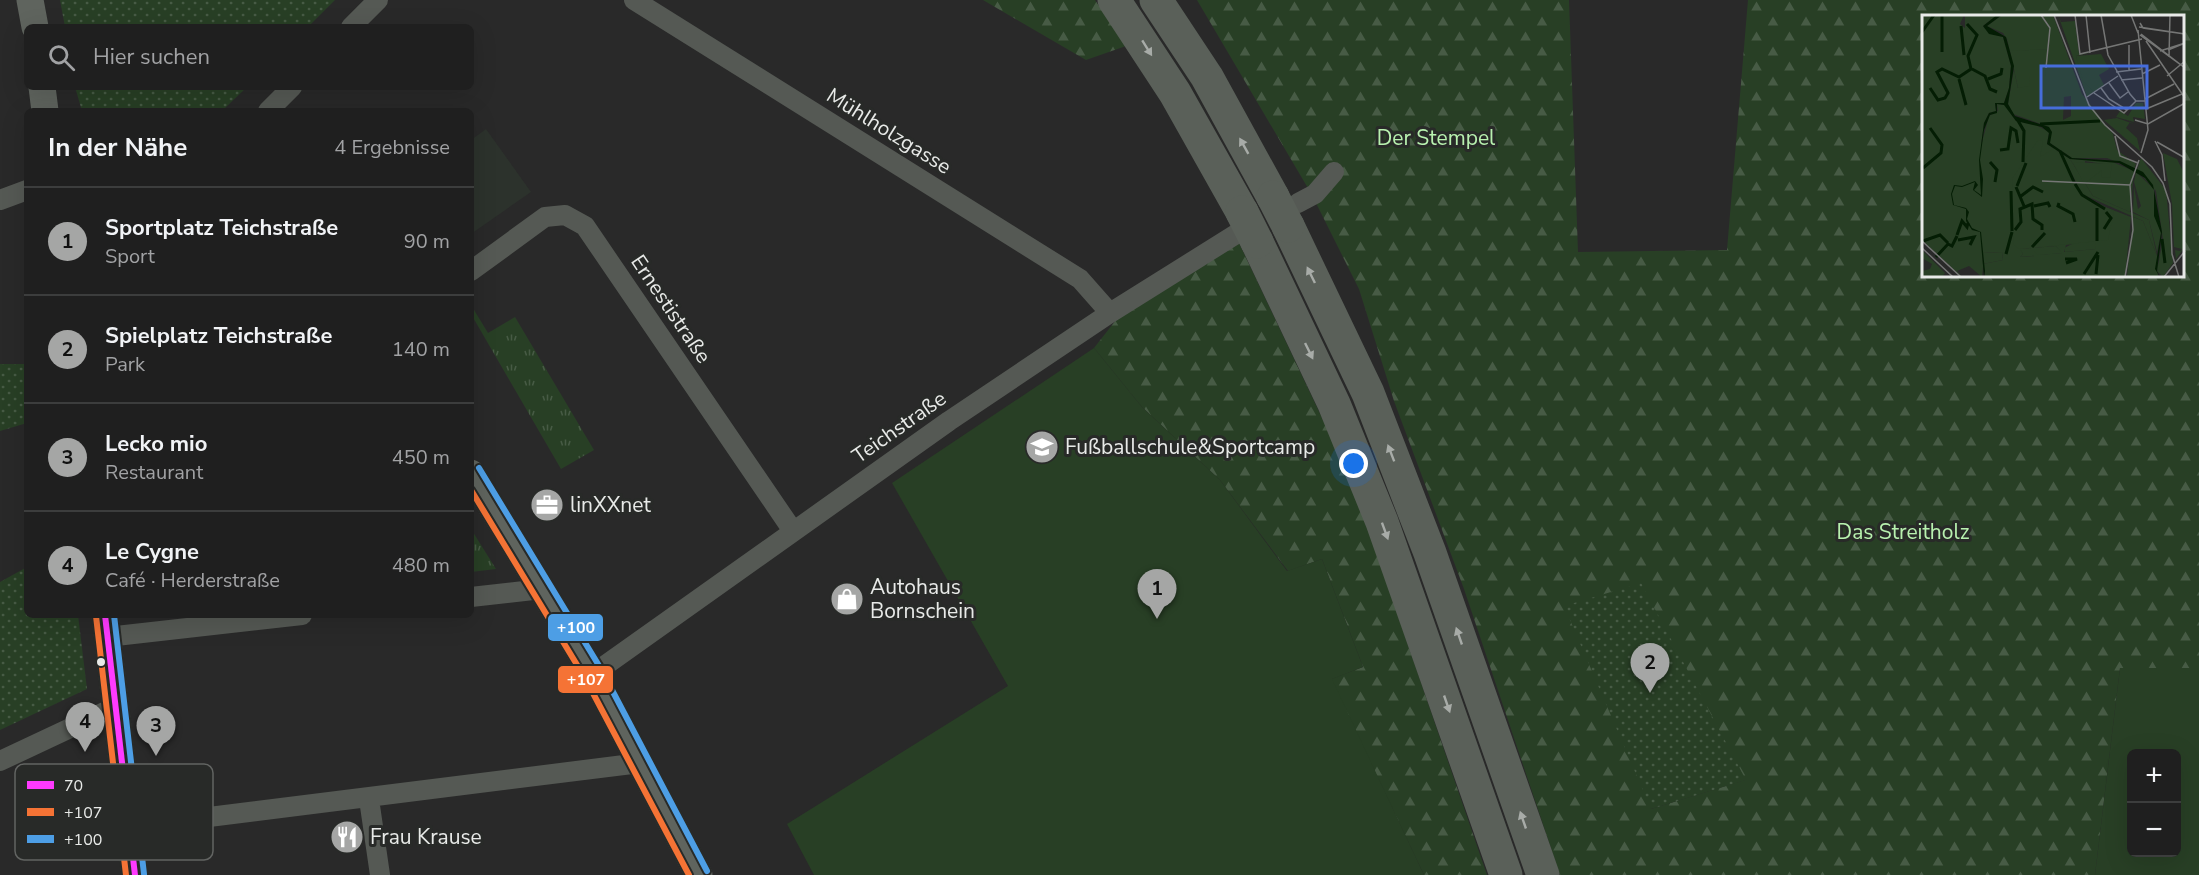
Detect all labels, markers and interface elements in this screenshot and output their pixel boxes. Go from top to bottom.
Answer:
inset map [1922,15,2184,278]
search box [24,24,474,90]
one-way arrow [1141,40,1152,56]
icon: search [45,41,78,74]
text: Hier suchen [93,42,210,72]
street label: Mühlholzgasse [821,81,957,181]
park label: Der Stempel [1377,124,1496,152]
text: In der Nähe [48,130,187,165]
text: 4 Ergebnisse [334,134,450,161]
one-way arrow [1239,138,1250,154]
text: Sportplatz Teichstraße [105,213,338,243]
text: 1 [62,228,74,255]
text: 90 m [404,228,450,255]
text: Sport [105,243,155,270]
street label: Ernestistraße [624,249,718,369]
one-way arrow [1307,267,1316,284]
text: Spielplatz Teichstraße [105,321,332,351]
text: 2 [62,336,74,363]
text: 140 m [392,336,450,363]
one-way arrow [1305,343,1314,360]
text: Park [105,351,145,378]
street label: Teichstraße [846,384,952,470]
text: Lecko mio [105,429,207,459]
school or university icon: Fußballschule&Sportcamp [1024,429,1060,465]
place label: Fußballschule&Sportcamp [1065,433,1315,461]
text: 3 [62,444,74,471]
text: 450 m [392,444,450,471]
one-way arrow [1386,444,1395,462]
your location [1339,449,1368,478]
text: Restaurant [105,459,203,486]
office icon: linXXnet [529,487,565,523]
place label: linXXnet [570,491,651,519]
park label: Das Streitholz [1837,518,1970,546]
one-way arrow [1381,522,1390,540]
text: Le Cygne [105,537,199,567]
text: 4 [62,552,74,579]
text: 480 m [392,552,450,579]
text: Café · Herderstraße [105,567,280,594]
pin: 1 [1138,570,1176,619]
place label: Autohaus Bornschein [870,573,975,625]
shop icon: Autohaus Bornschein [829,581,865,617]
line badge: +100 [547,613,604,642]
text: +100 [557,617,595,639]
one-way arrow [1454,627,1464,645]
pin: 2 [1630,644,1670,693]
unlabelled marker [95,656,107,668]
line badge: +107 [557,665,614,694]
text: +107 [567,669,605,691]
one-way arrow [1442,695,1452,713]
pin: 4 [66,702,104,752]
pin: 3 [136,706,176,756]
map controls [2127,749,2181,857]
button: + [2127,749,2181,803]
legend [15,764,213,860]
text: 70 [64,775,83,797]
text: +107 [64,802,102,824]
button: − [2127,803,2181,857]
one-way arrow [1518,811,1528,829]
restaurant icon: Frau Krause [329,819,365,855]
place label: Frau Krause [370,823,482,851]
text: +100 [64,829,102,851]

